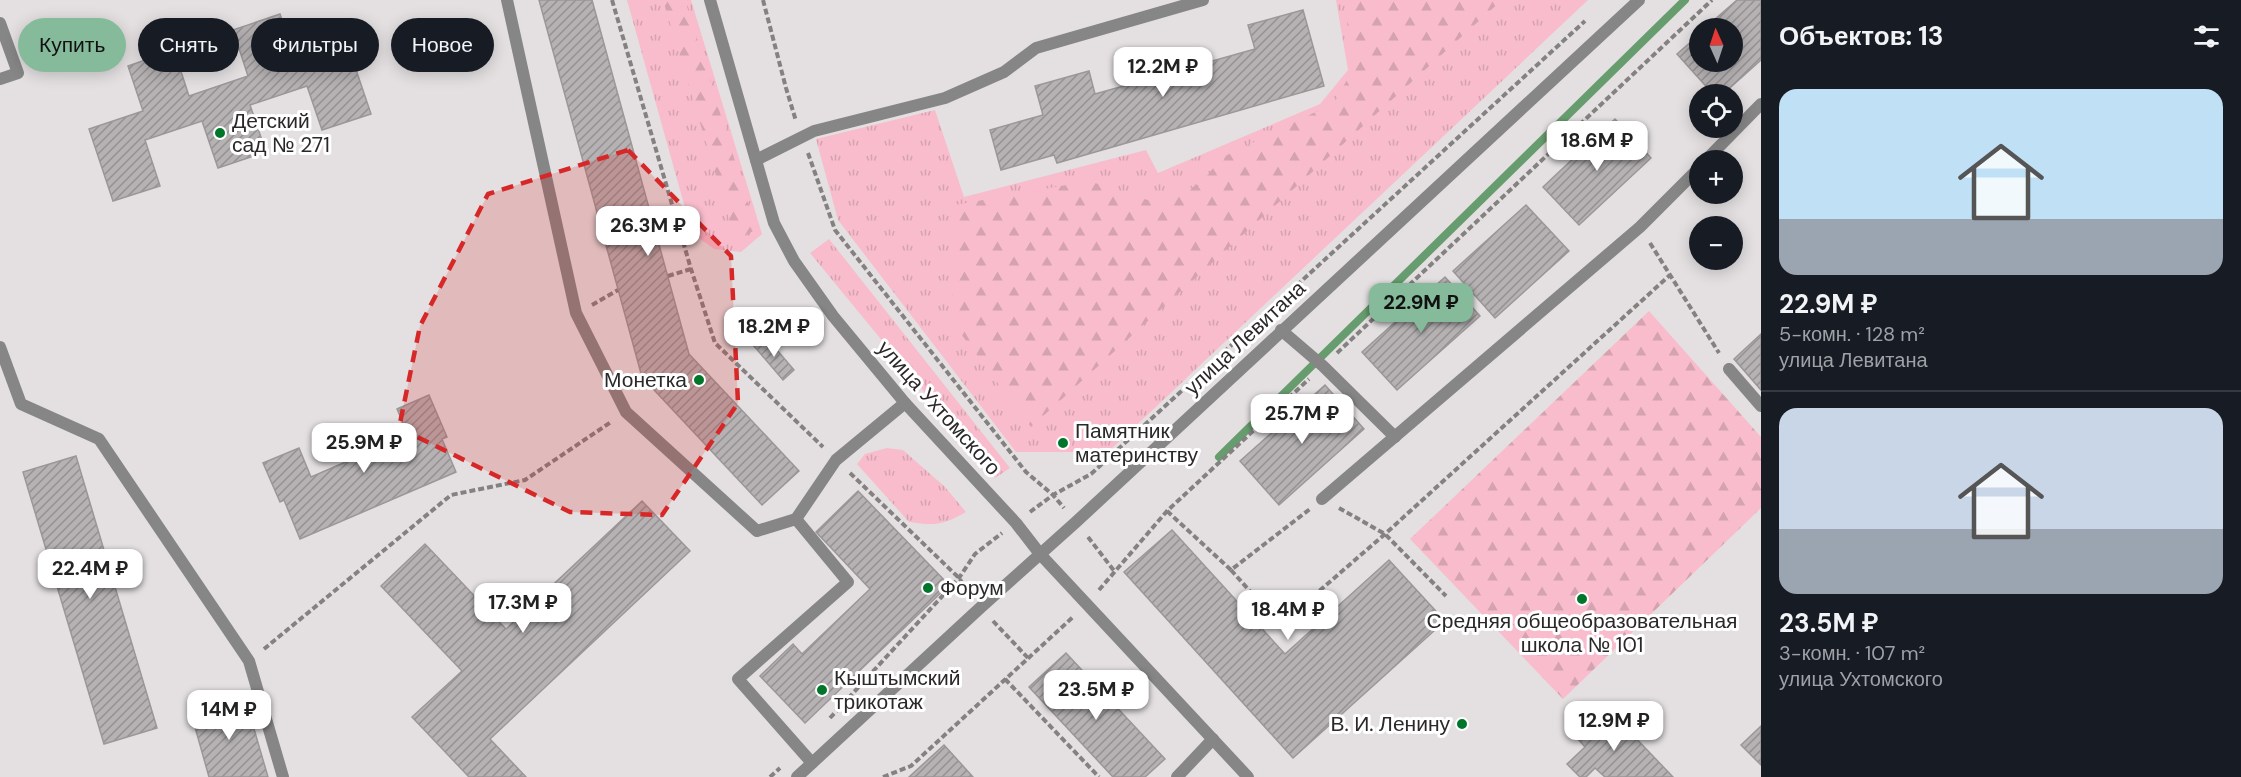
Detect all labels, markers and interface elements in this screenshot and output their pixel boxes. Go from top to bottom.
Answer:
chip: Купить [18,18,126,72]
chip: Снять [138,18,239,72]
chip: Фильтры [251,18,379,72]
chip: Новое [391,18,494,72]
north arrow [1689,18,1743,72]
map controls [1689,18,1743,270]
text: Объектов: 13 [1779,19,1943,53]
icon: filters [2190,20,2223,53]
pin: 12.2M ₽ [1108,47,1218,98]
text: 12.2M ₽ [1128,53,1198,79]
button: locate [1689,84,1743,138]
place label: Детский сад № 271 [232,107,330,159]
pin: 18.6M ₽ [1542,121,1652,172]
marker: Детский сад № 271 [213,126,227,140]
text: 18.6M ₽ [1561,127,1633,153]
icon: home [1947,128,2055,236]
button: + [1689,150,1743,204]
pin: 26.3M ₽ [593,206,703,257]
text: 26.3M ₽ [610,212,686,238]
button: − [1689,216,1743,270]
street label: улица Левитана [1178,274,1312,401]
pin: 22.9M ₽ [1366,283,1476,334]
text: 22.9M ₽ [1779,287,1877,321]
text: 22.9M ₽ [1383,289,1459,315]
pin: 18.2M ₽ [719,307,829,358]
text: 18.2M ₽ [738,313,810,339]
text: 5-комн. · 128 m² [1779,321,1925,347]
street label: улица Ухтомского [871,335,1007,481]
text: улица Левитана [1779,347,1928,373]
place label: Монетка [604,366,687,394]
marker: Монетка [692,373,706,387]
pin: 25.7M ₽ [1247,394,1357,445]
text: 25.7M ₽ [1265,400,1339,426]
place label: Памятник материнству [1075,417,1199,469]
pin: 25.9M ₽ [309,423,419,474]
text: 25.9M ₽ [326,429,402,455]
marker: Памятник материнству [1056,436,1070,450]
icon: home [1947,447,2055,555]
pin: 22.4M ₽ [35,549,145,600]
text: 22.4M ₽ [52,555,128,581]
place label: Форум [940,574,1004,602]
marker: Форум [921,581,935,595]
pin: 17.3M ₽ [468,583,578,634]
text: 17.3M ₽ [488,589,558,615]
pin: 18.4M ₽ [1233,590,1343,641]
marker: Средняя общеобразовательная школа № 101 [1575,592,1589,606]
text: 18.4M ₽ [1251,596,1325,622]
text: 23.5M ₽ [1779,606,1879,640]
place label: Средняя общеобразовательная школа № 101 [1427,607,1737,659]
text: 3-комн. · 107 m² [1779,640,1925,666]
place label: Кыштымский трикотаж [834,664,960,716]
text: улица Ухтомского [1779,666,1943,692]
pin: 23.5M ₽ [1041,670,1151,721]
text: 23.5M ₽ [1058,676,1134,702]
marker: Кыштымский трикотаж [815,683,829,697]
pin: 14M ₽ [187,690,271,741]
text: 14M ₽ [201,696,257,722]
pin: 12.9M ₽ [1559,701,1669,752]
text: 12.9M ₽ [1578,707,1650,733]
place label: В. И. Ленину [1331,710,1450,738]
marker: В. И. Ленину [1455,717,1469,731]

